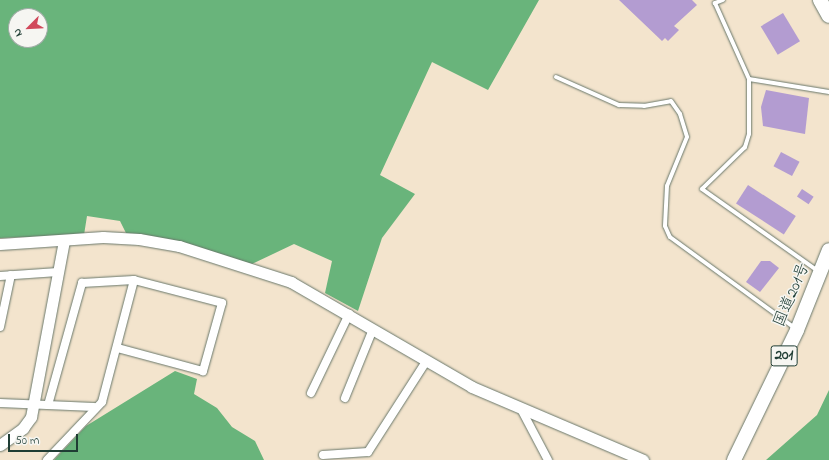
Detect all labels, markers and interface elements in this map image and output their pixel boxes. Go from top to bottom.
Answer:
north arrow [8,8,48,48]
text: N [9,26,27,39]
street label: 国道201号 [770,260,814,330]
road number: 201 [770,343,798,369]
scale bar [10,426,80,452]
text: 50 m [15,432,39,450]

